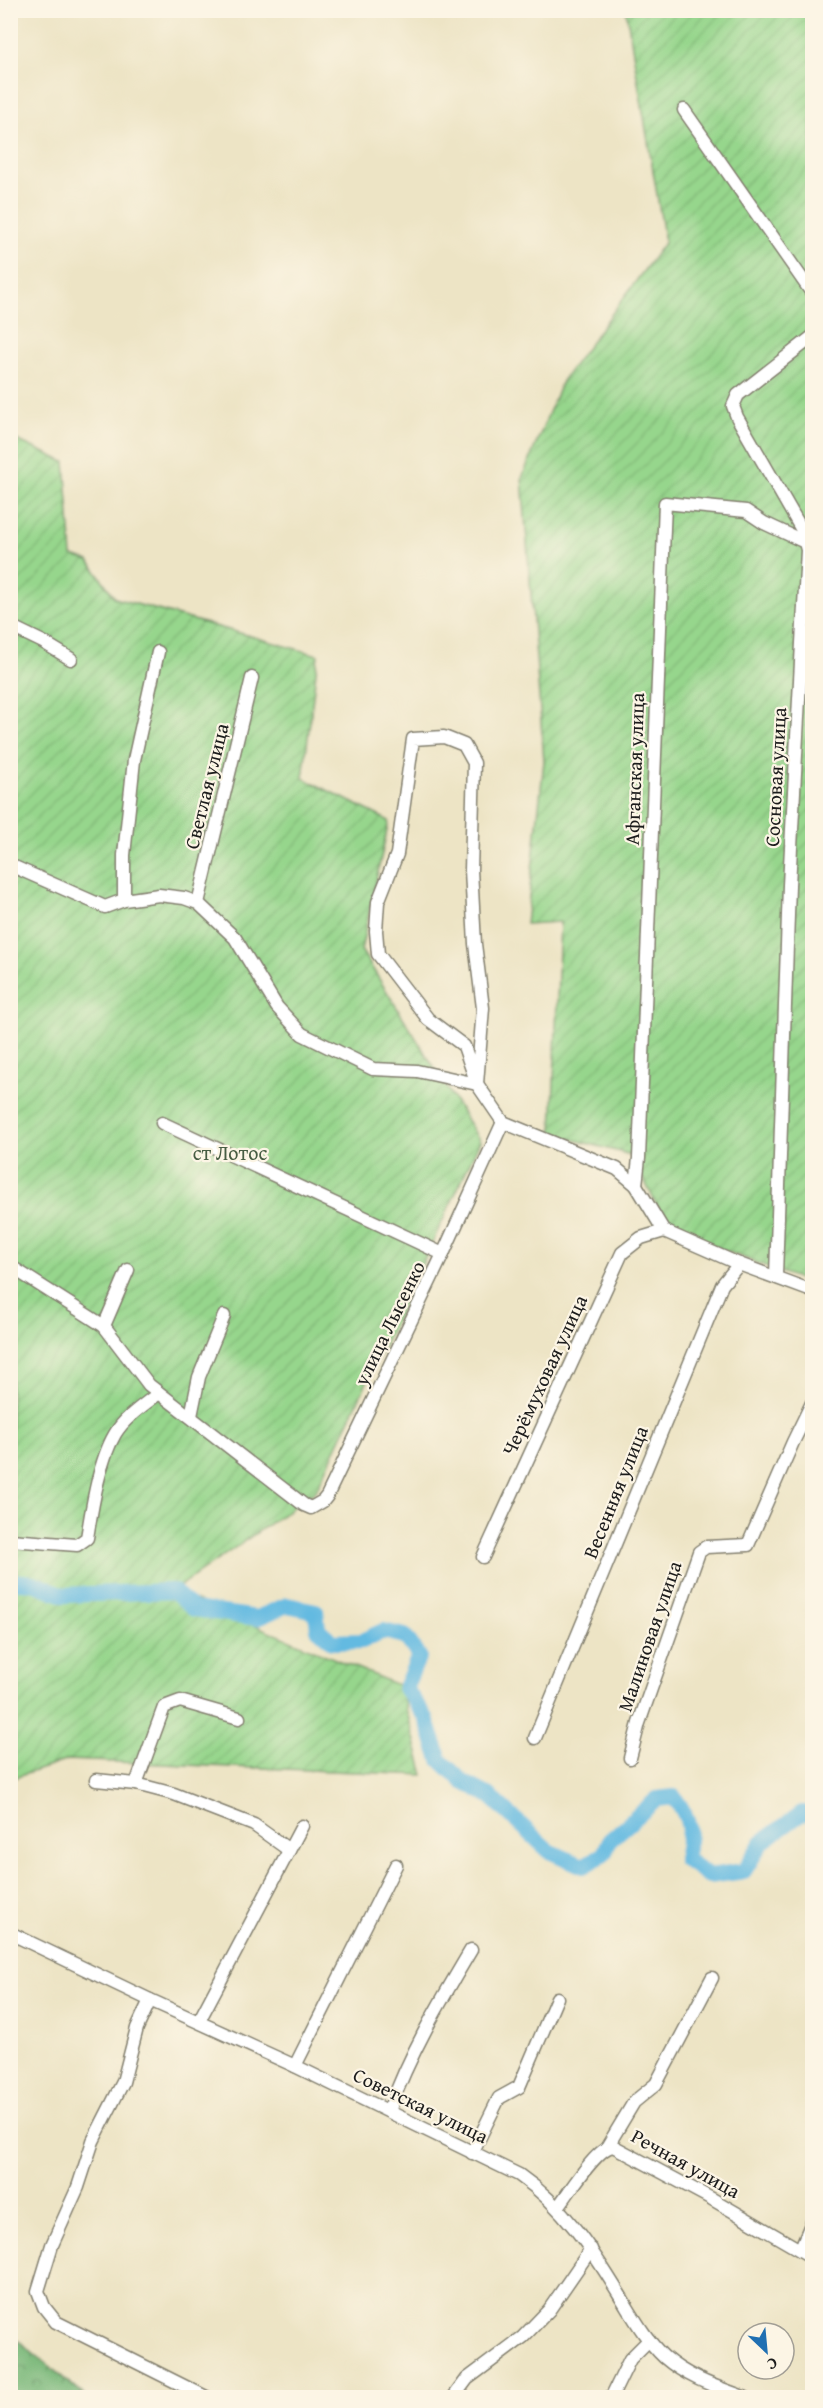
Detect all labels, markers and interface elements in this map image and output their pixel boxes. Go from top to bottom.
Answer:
street label: Афганская улица [617,692,651,846]
street label: Сосновая улица [757,706,793,847]
street label: Светлая улица [176,720,236,852]
park label: ст Лотос [193,1138,267,1167]
street label: улица Лысенко [346,1256,432,1391]
street label: Черёмуховая улица [494,1289,594,1460]
street label: Весенняя улица [575,1421,655,1563]
street label: Малиновая улица [610,1556,689,1715]
street label: Советская улица [348,2060,494,2151]
street label: Речная улица [626,2121,746,2205]
north arrow [736,2321,796,2381]
text: С [763,2352,782,2377]

